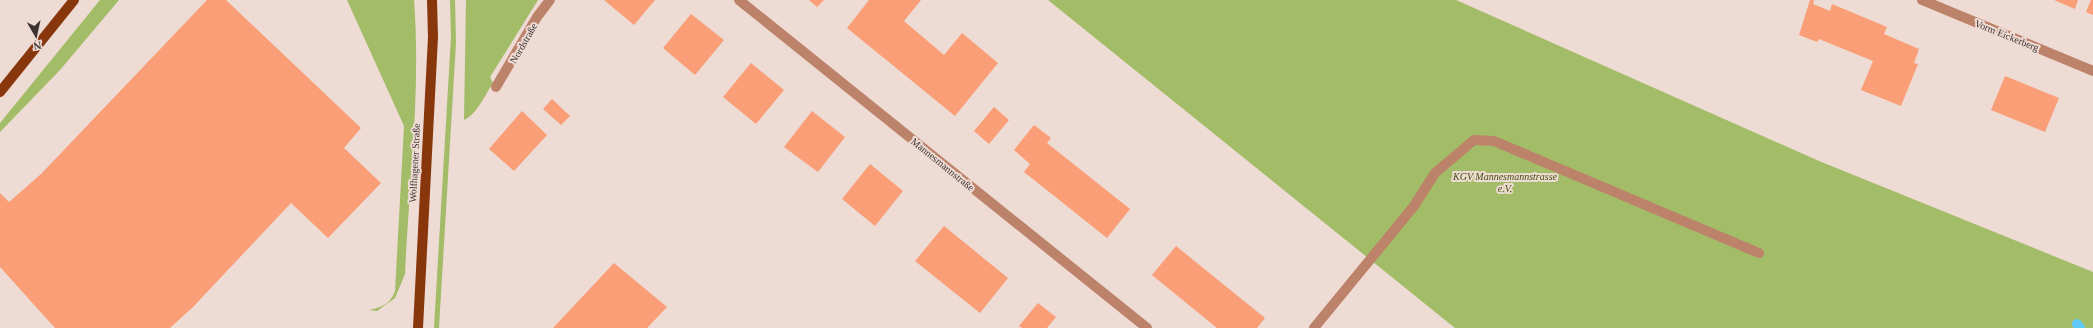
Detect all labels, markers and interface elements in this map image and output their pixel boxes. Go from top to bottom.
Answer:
north arrow [16,16,56,56]
street label: Vorm Eickerberg [1973,18,2041,53]
street label: Nordstraße [508,21,540,65]
text: N [33,39,42,52]
street label: Wolfhagener Straße [407,123,422,203]
street label: Mannesmannstraße [909,136,977,193]
park label: KGV Mannesmannstrasse e.V. [1452,171,1558,194]

